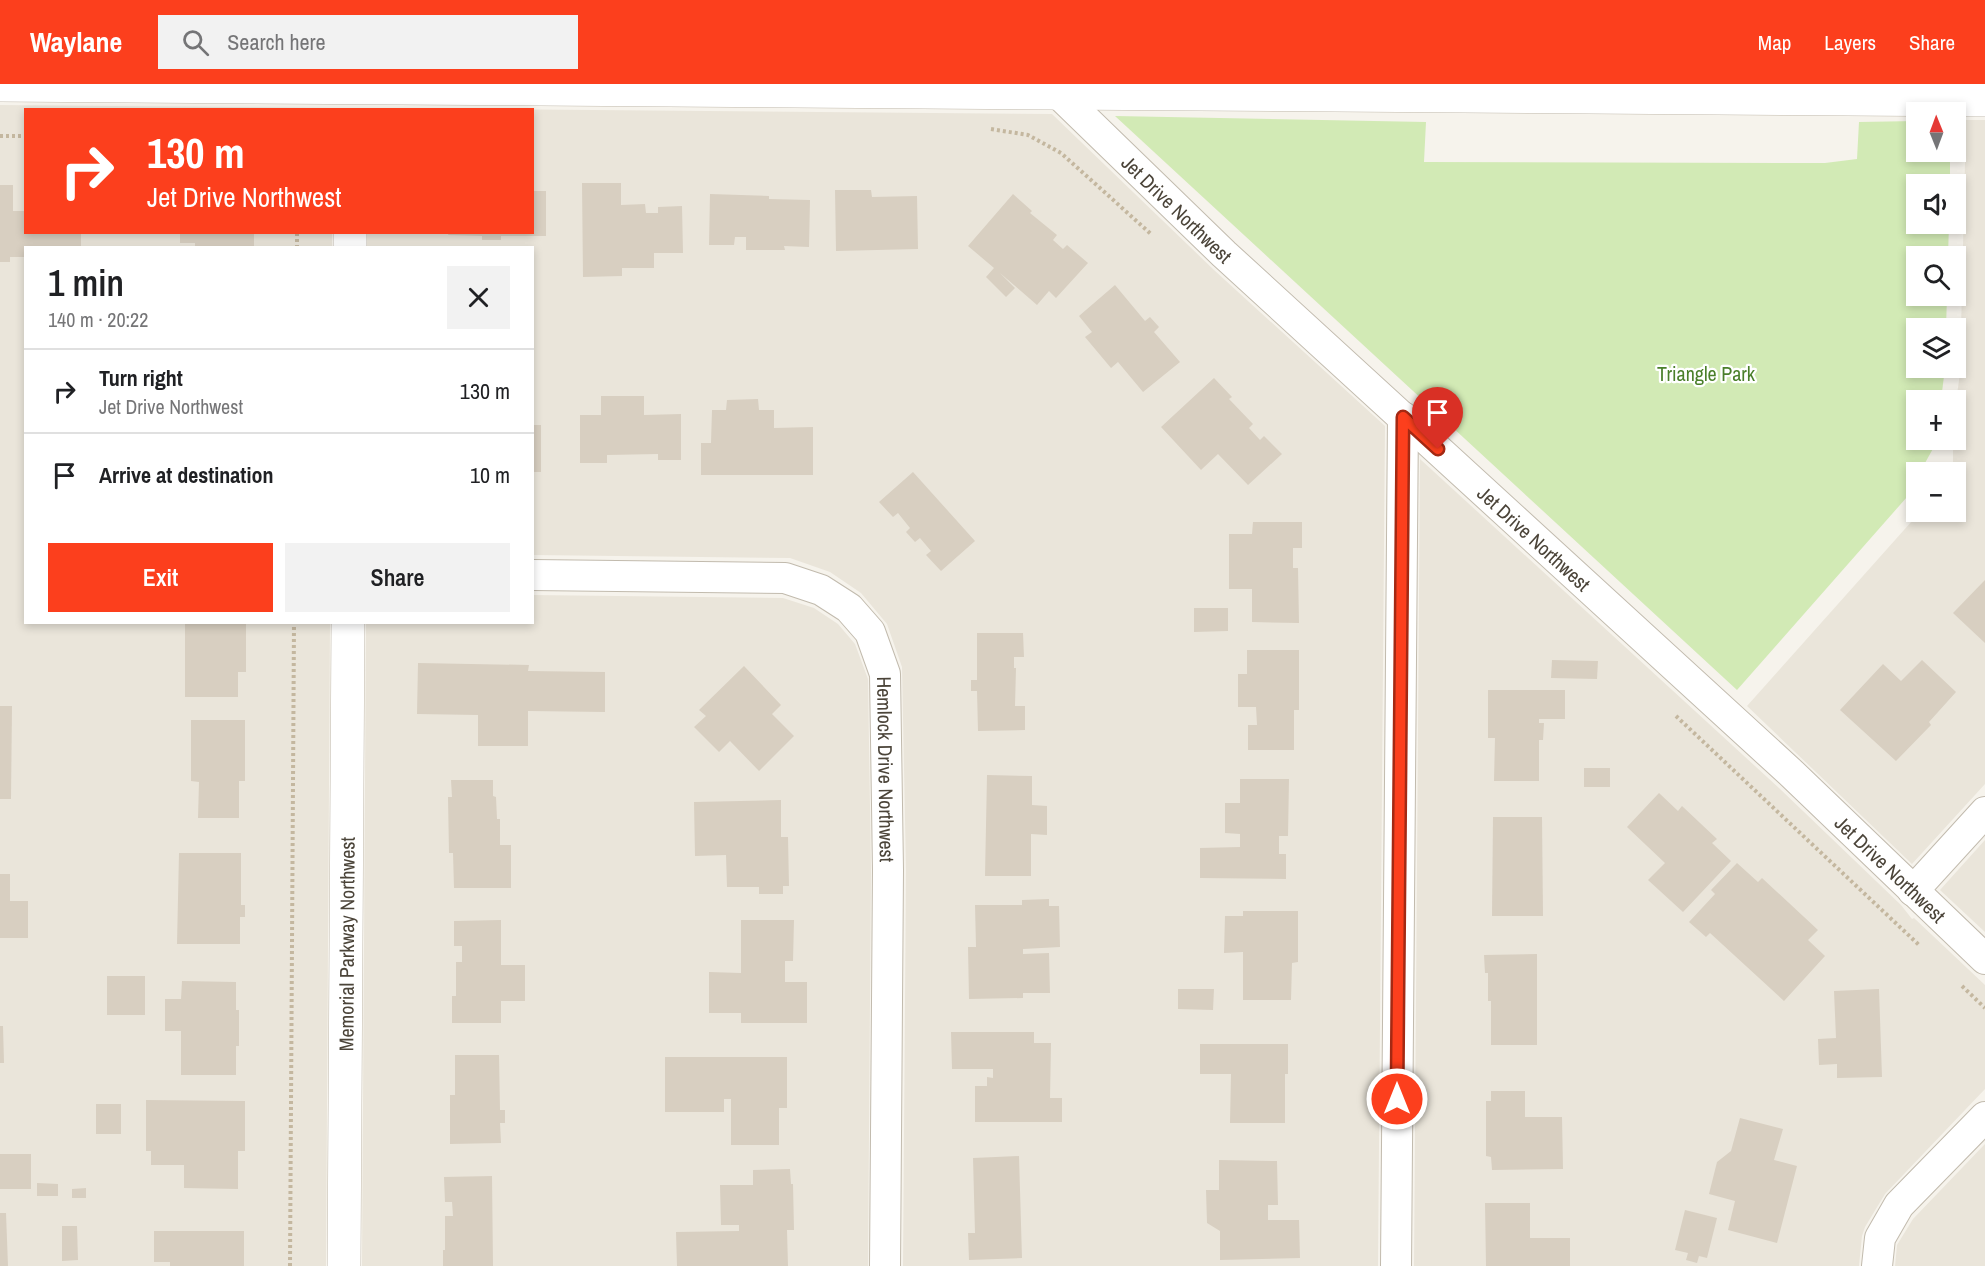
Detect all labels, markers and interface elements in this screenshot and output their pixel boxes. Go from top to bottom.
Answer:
search box [158,15,578,69]
text: Waylane [30,23,122,61]
icon: search [179,26,212,59]
text: Search here [227,27,326,57]
text: Map [1758,28,1791,57]
text: Layers [1824,28,1876,57]
text: Share [1909,28,1955,57]
north arrow [1906,102,1966,162]
map controls [1906,102,1966,522]
text: 130 m [147,125,245,181]
icon: right [48,132,126,210]
street label: Jet Drive Northwest [1116,149,1238,269]
button: sound [1906,174,1966,234]
text: Jet Drive Northwest [147,179,341,215]
button: search [1906,246,1966,306]
text: 1 min [48,259,124,307]
button: close [447,266,510,329]
text: 140 m · 20:22 [48,306,148,333]
button: layers [1906,318,1966,378]
park label: Triangle Park [1657,360,1756,387]
text: Turn right [99,363,183,393]
icon: right [48,375,81,408]
text: 130 m [460,376,510,406]
pin [1412,387,1463,449]
button: + [1906,390,1966,450]
text: Jet Drive Northwest [99,393,243,420]
icon: arrive [1421,396,1454,429]
icon: arrive [48,459,81,492]
text: Arrive at destination [99,460,273,490]
text: 10 m [470,460,510,490]
button: − [1906,462,1966,522]
street label: Jet Drive Northwest [1472,479,1597,597]
button: Exit [48,543,273,612]
button: Share [285,543,510,612]
street label: Hemlock Drive Northwest [872,676,901,863]
street label: Jet Drive Northwest [1829,809,1952,928]
street label: Memorial Parkway Northwest [332,836,360,1051]
position arrow [1365,1067,1429,1131]

